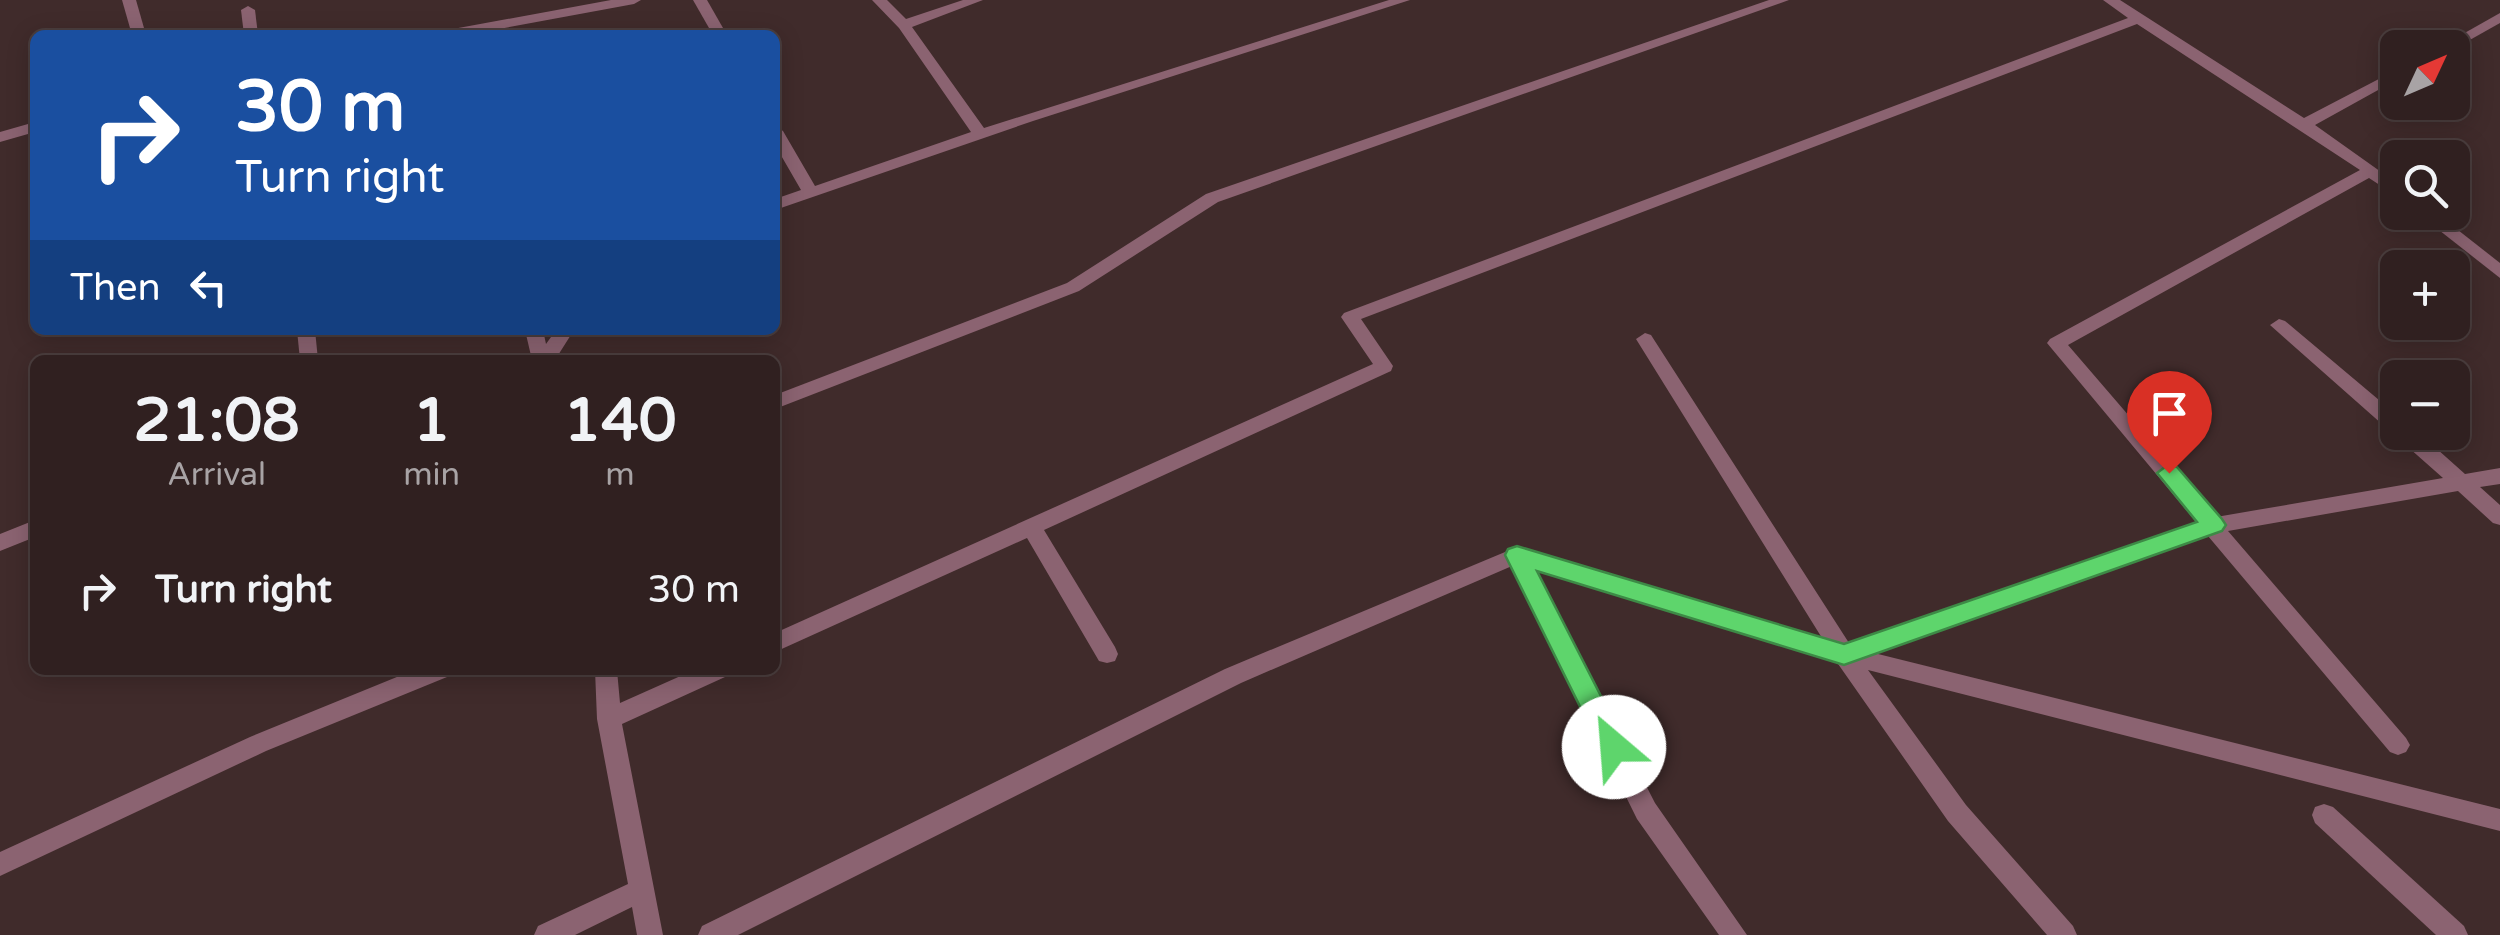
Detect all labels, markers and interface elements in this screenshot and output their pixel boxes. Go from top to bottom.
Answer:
north arrow [2380,30,2470,120]
map controls [2380,30,2470,450]
text: 30 m [235,66,405,150]
icon: right [70,70,200,200]
button: search [2380,140,2470,230]
text: Turn right [235,151,444,205]
button: + [2380,250,2470,340]
icon: left [181,260,236,315]
text: Then [70,265,161,311]
button: − [2380,360,2470,450]
pin [2127,371,2212,474]
text: 21:08 [133,385,300,457]
text: 1 [413,385,450,457]
text: 140 [563,385,677,457]
icon: arrive [2142,386,2197,441]
text: Arrival [167,456,266,494]
text: min [403,456,460,494]
text: m [605,456,635,494]
icon: right [70,563,125,618]
text: Turn right [155,567,332,613]
text: 30 m [648,567,740,613]
position arrow [1562,695,1666,799]

